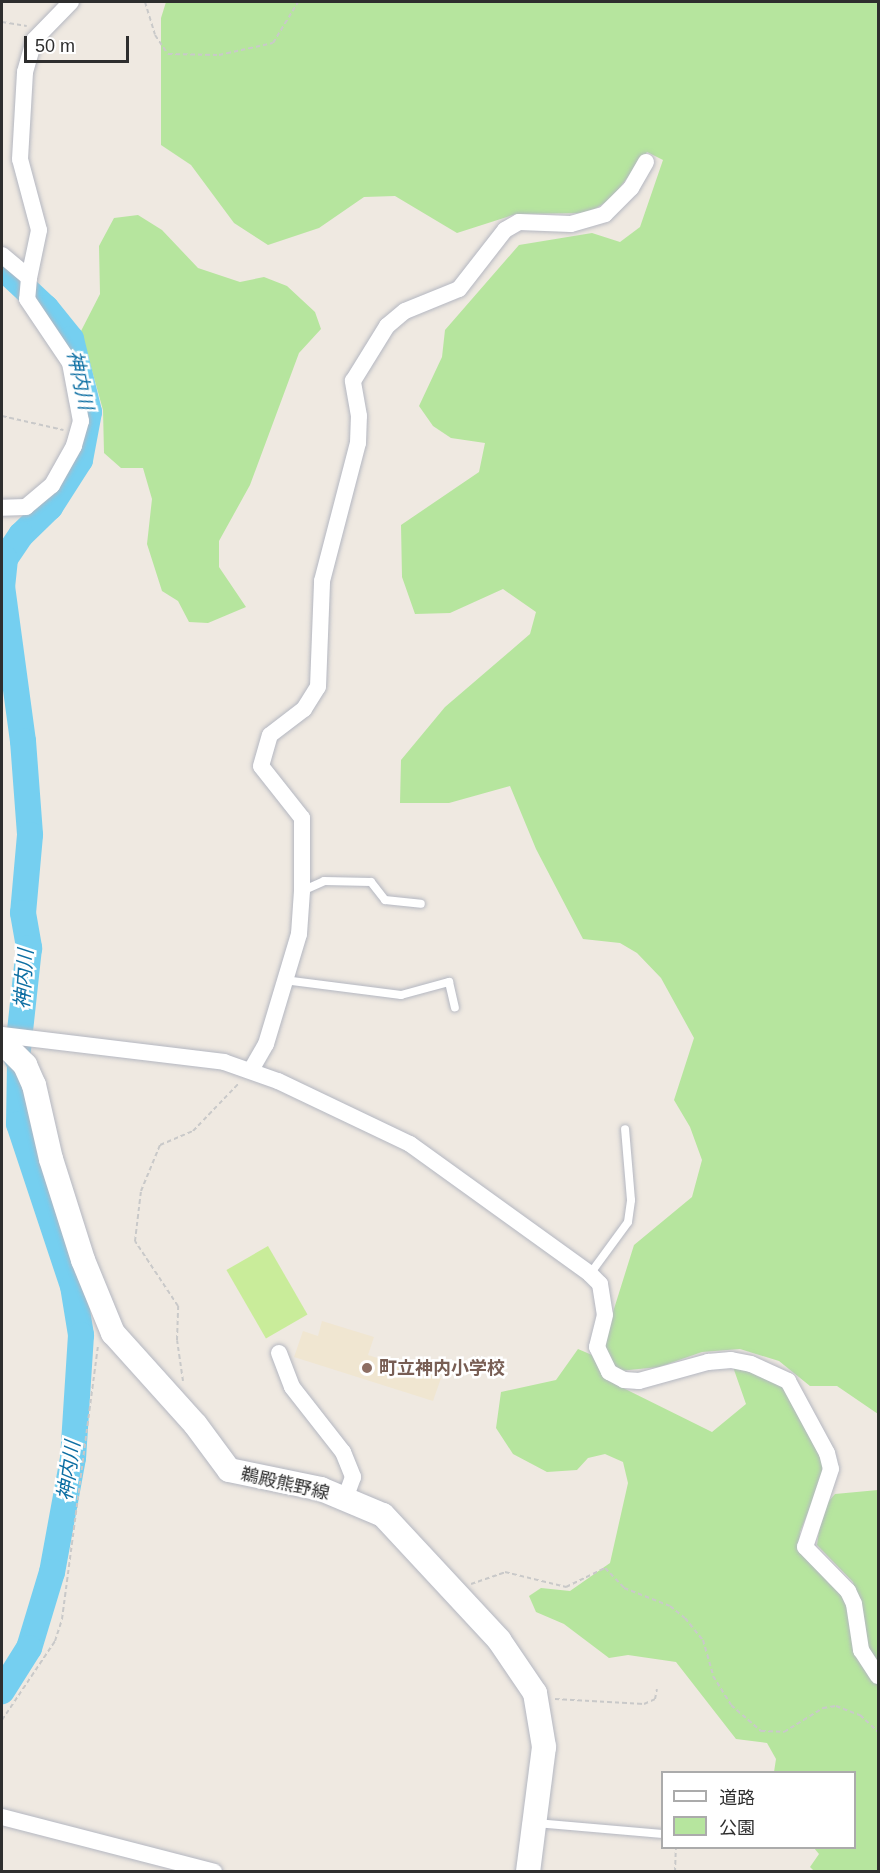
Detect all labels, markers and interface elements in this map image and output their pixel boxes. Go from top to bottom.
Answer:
scale bar [27,24,132,62]
text: 50 m [35,36,75,56]
water label: 神内川 [62,348,98,412]
water label: 神内川 [10,948,38,1010]
place label: 町立神内小学校 [379,1357,505,1379]
marker: 町立神内小学校 [360,1361,374,1375]
water label: 神内川 [53,1440,85,1502]
street label: 鵜殿熊野線 [239,1463,331,1505]
legend [661,1771,856,1849]
text: 道路 [719,1788,755,1808]
text: 公園 [719,1818,755,1838]

